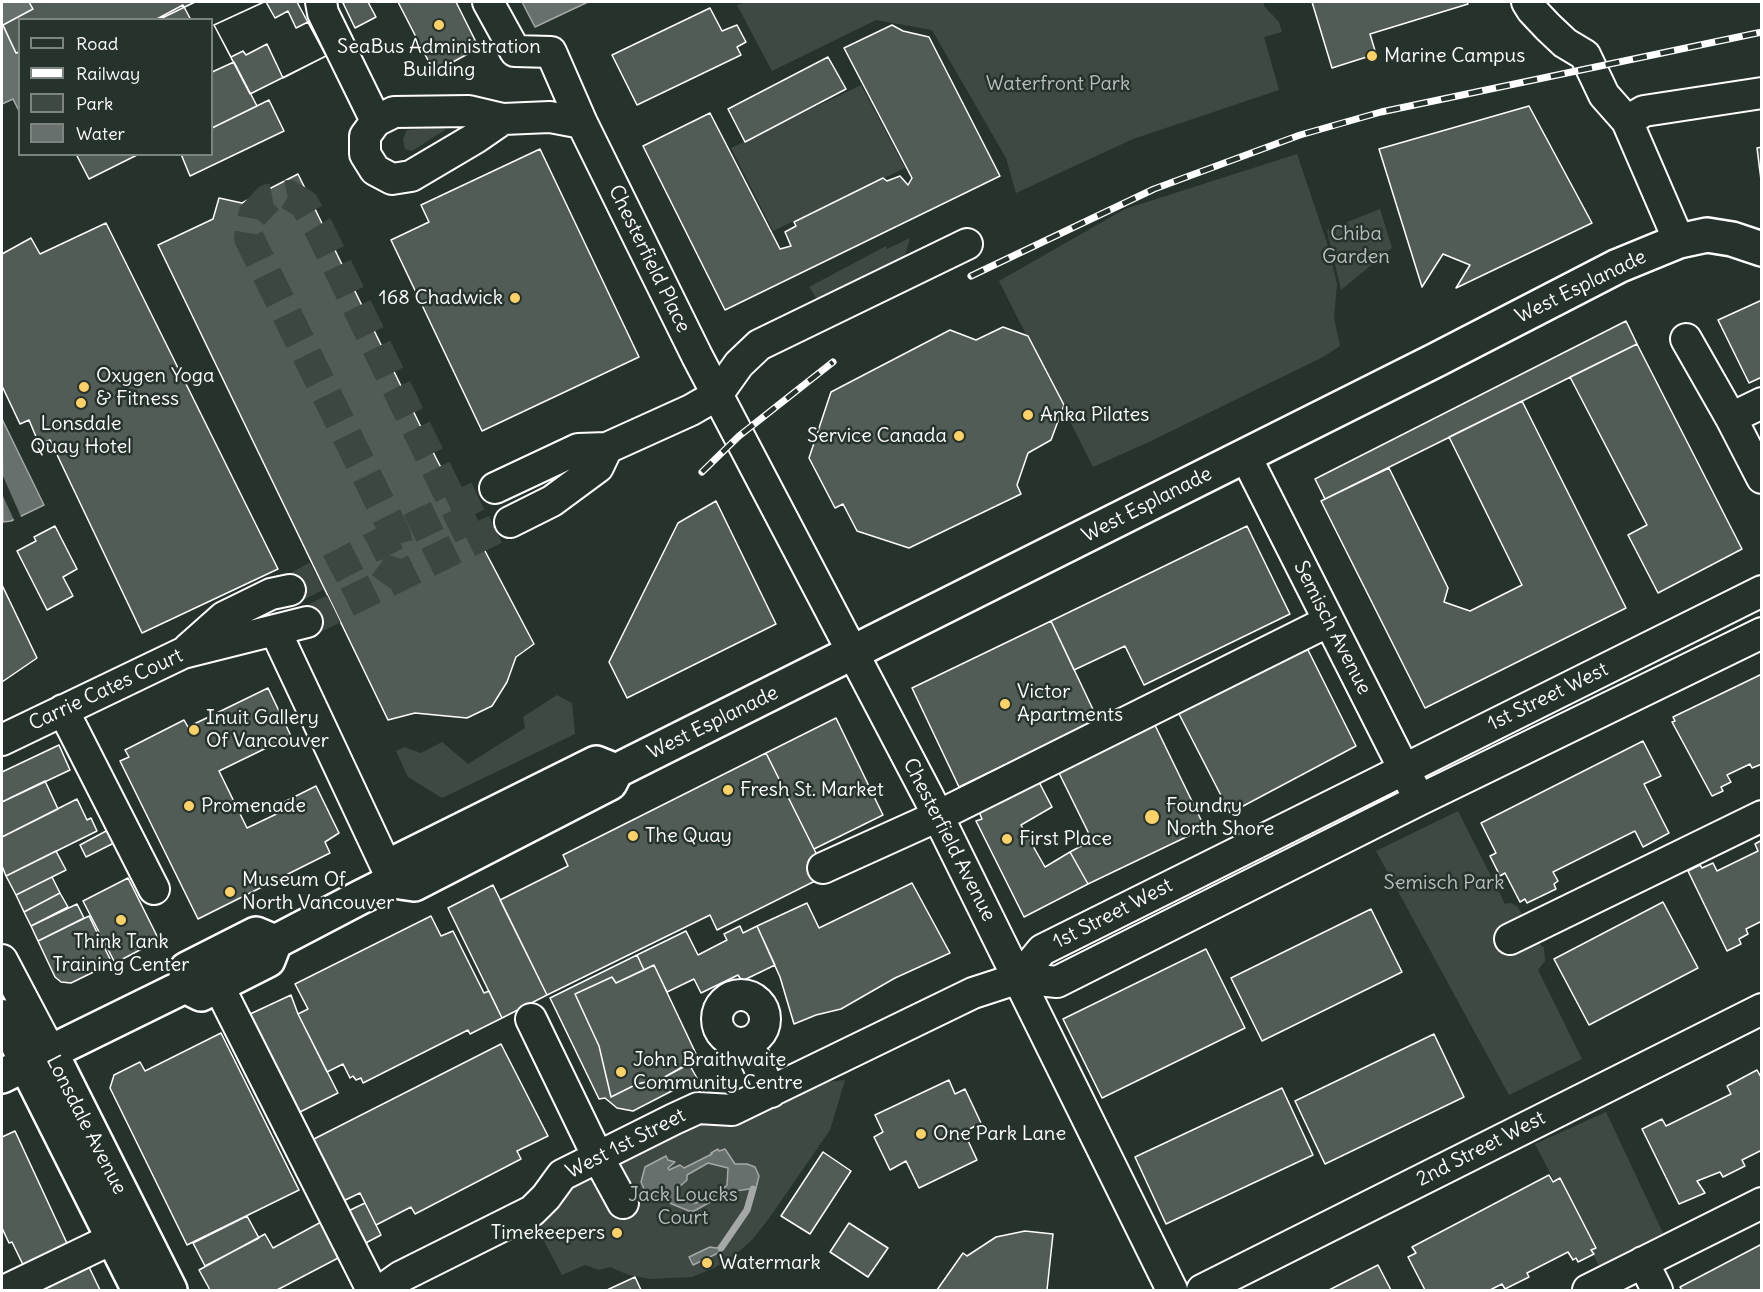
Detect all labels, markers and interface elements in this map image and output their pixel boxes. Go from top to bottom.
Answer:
legend [18,18,213,156]
marker: SeaBus Administration Building [432,18,446,32]
text: Road [76,32,118,55]
place label: SeaBus Administration Building [337,35,541,82]
place label: Marine Campus [1384,44,1525,68]
marker: Marine Campus [1365,49,1379,63]
text: Railway [76,62,140,85]
park label: Waterfront Park [986,72,1130,96]
text: Park [76,92,113,115]
text: Water [76,122,125,145]
street label: Chesterfield Place [603,181,695,337]
park label: Chiba Garden [1322,222,1390,269]
street label: West Esplanade [1512,245,1650,329]
place label: 168 Chadwick [379,286,503,310]
marker: 168 Chadwick [508,291,522,305]
place label: Oxygen Yoga & Fitness [96,364,214,411]
marker: Oxygen Yoga & Fitness [77,380,91,394]
marker: Lonsdale Quay Hotel [74,396,88,410]
place label: Anka Pilates [1040,403,1149,427]
marker: Anka Pilates [1021,408,1035,422]
place label: Lonsdale Quay Hotel [30,412,132,459]
place label: Service Canada [807,424,947,448]
marker: Service Canada [952,429,966,443]
street label: West Esplanade [1078,462,1216,548]
street label: Semisch Avenue [1288,557,1376,699]
street label: Carrie Cates Court [25,644,187,736]
street label: 1st Street West [1484,658,1612,736]
place label: Victor Apartments [1017,680,1123,727]
street label: West Esplanade [644,681,782,765]
marker: Victor Apartments [998,697,1012,711]
place label: Inuit Gallery Of Vancouver [206,706,329,753]
marker: Inuit Gallery Of Vancouver [187,723,201,737]
street label: Chesterfield Avenue [897,754,1001,926]
place label: Fresh St. Market [740,778,884,802]
marker: Fresh St. Market [721,783,735,797]
place label: Promenade [201,794,306,818]
place label: Foundry North Shore [1166,794,1274,841]
marker: Promenade [182,799,196,813]
marker: Foundry North Shore [1143,808,1161,826]
place label: The Quay [645,824,732,848]
place label: First Place [1019,827,1112,851]
marker: The Quay [626,829,640,843]
marker: First Place [1000,832,1014,846]
place label: Museum Of North Vancouver [242,868,394,915]
park label: Semisch Park [1384,871,1504,895]
street label: 1st Street West [1049,874,1177,954]
marker: Museum Of North Vancouver [223,885,237,899]
marker: Think Tank Training Center [114,913,128,927]
place label: Think Tank Training Center [53,930,189,977]
place label: John Braithwaite Community Centre [633,1048,803,1095]
street label: Lonsdale Avenue [41,1051,131,1199]
marker: John Braithwaite Community Centre [614,1065,628,1079]
street label: West 1st Street [562,1104,690,1184]
street label: 2nd Street West [1413,1106,1549,1192]
place label: One Park Lane [933,1122,1066,1146]
marker: One Park Lane [914,1127,928,1141]
park label: Jack Loucks Court [628,1183,738,1230]
place label: Timekeepers [491,1221,605,1245]
marker: Timekeepers [610,1226,624,1240]
place label: Watermark [719,1251,821,1275]
marker: Watermark [700,1256,714,1270]

